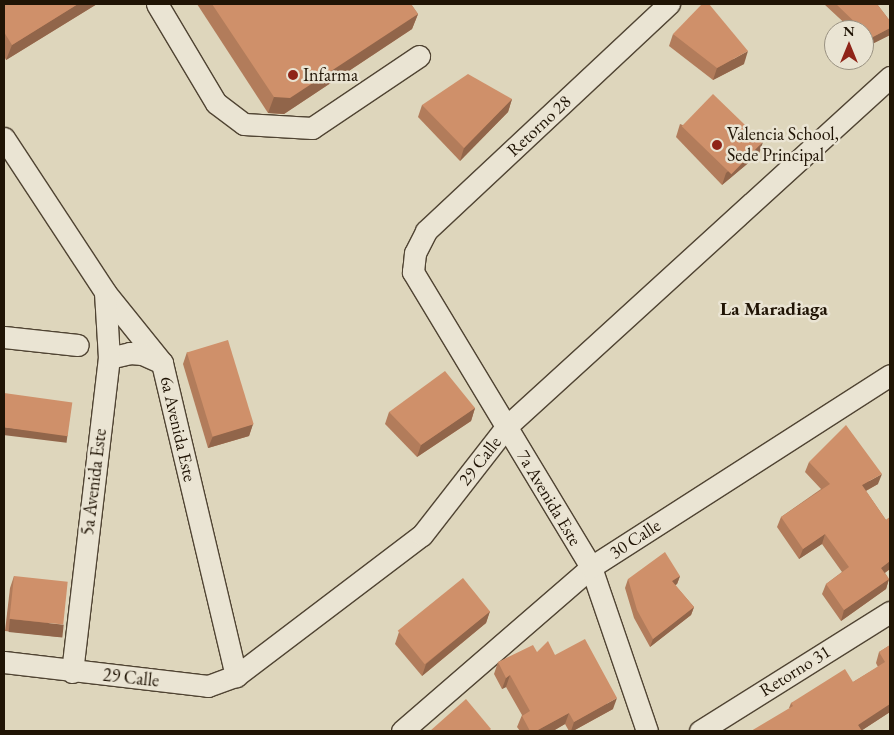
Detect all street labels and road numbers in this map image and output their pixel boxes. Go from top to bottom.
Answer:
street label: Retorno 28 [502,91,576,161]
street label: 6a Avenida Este [155,374,201,484]
street label: 5a Avenida Este [77,427,111,537]
street label: 29 Calle [454,432,506,490]
street label: 7a Avenida Este [512,446,586,550]
street label: 30 Calle [605,515,665,563]
street label: Retorno 31 [755,641,835,701]
street label: 29 Calle [102,664,160,692]

